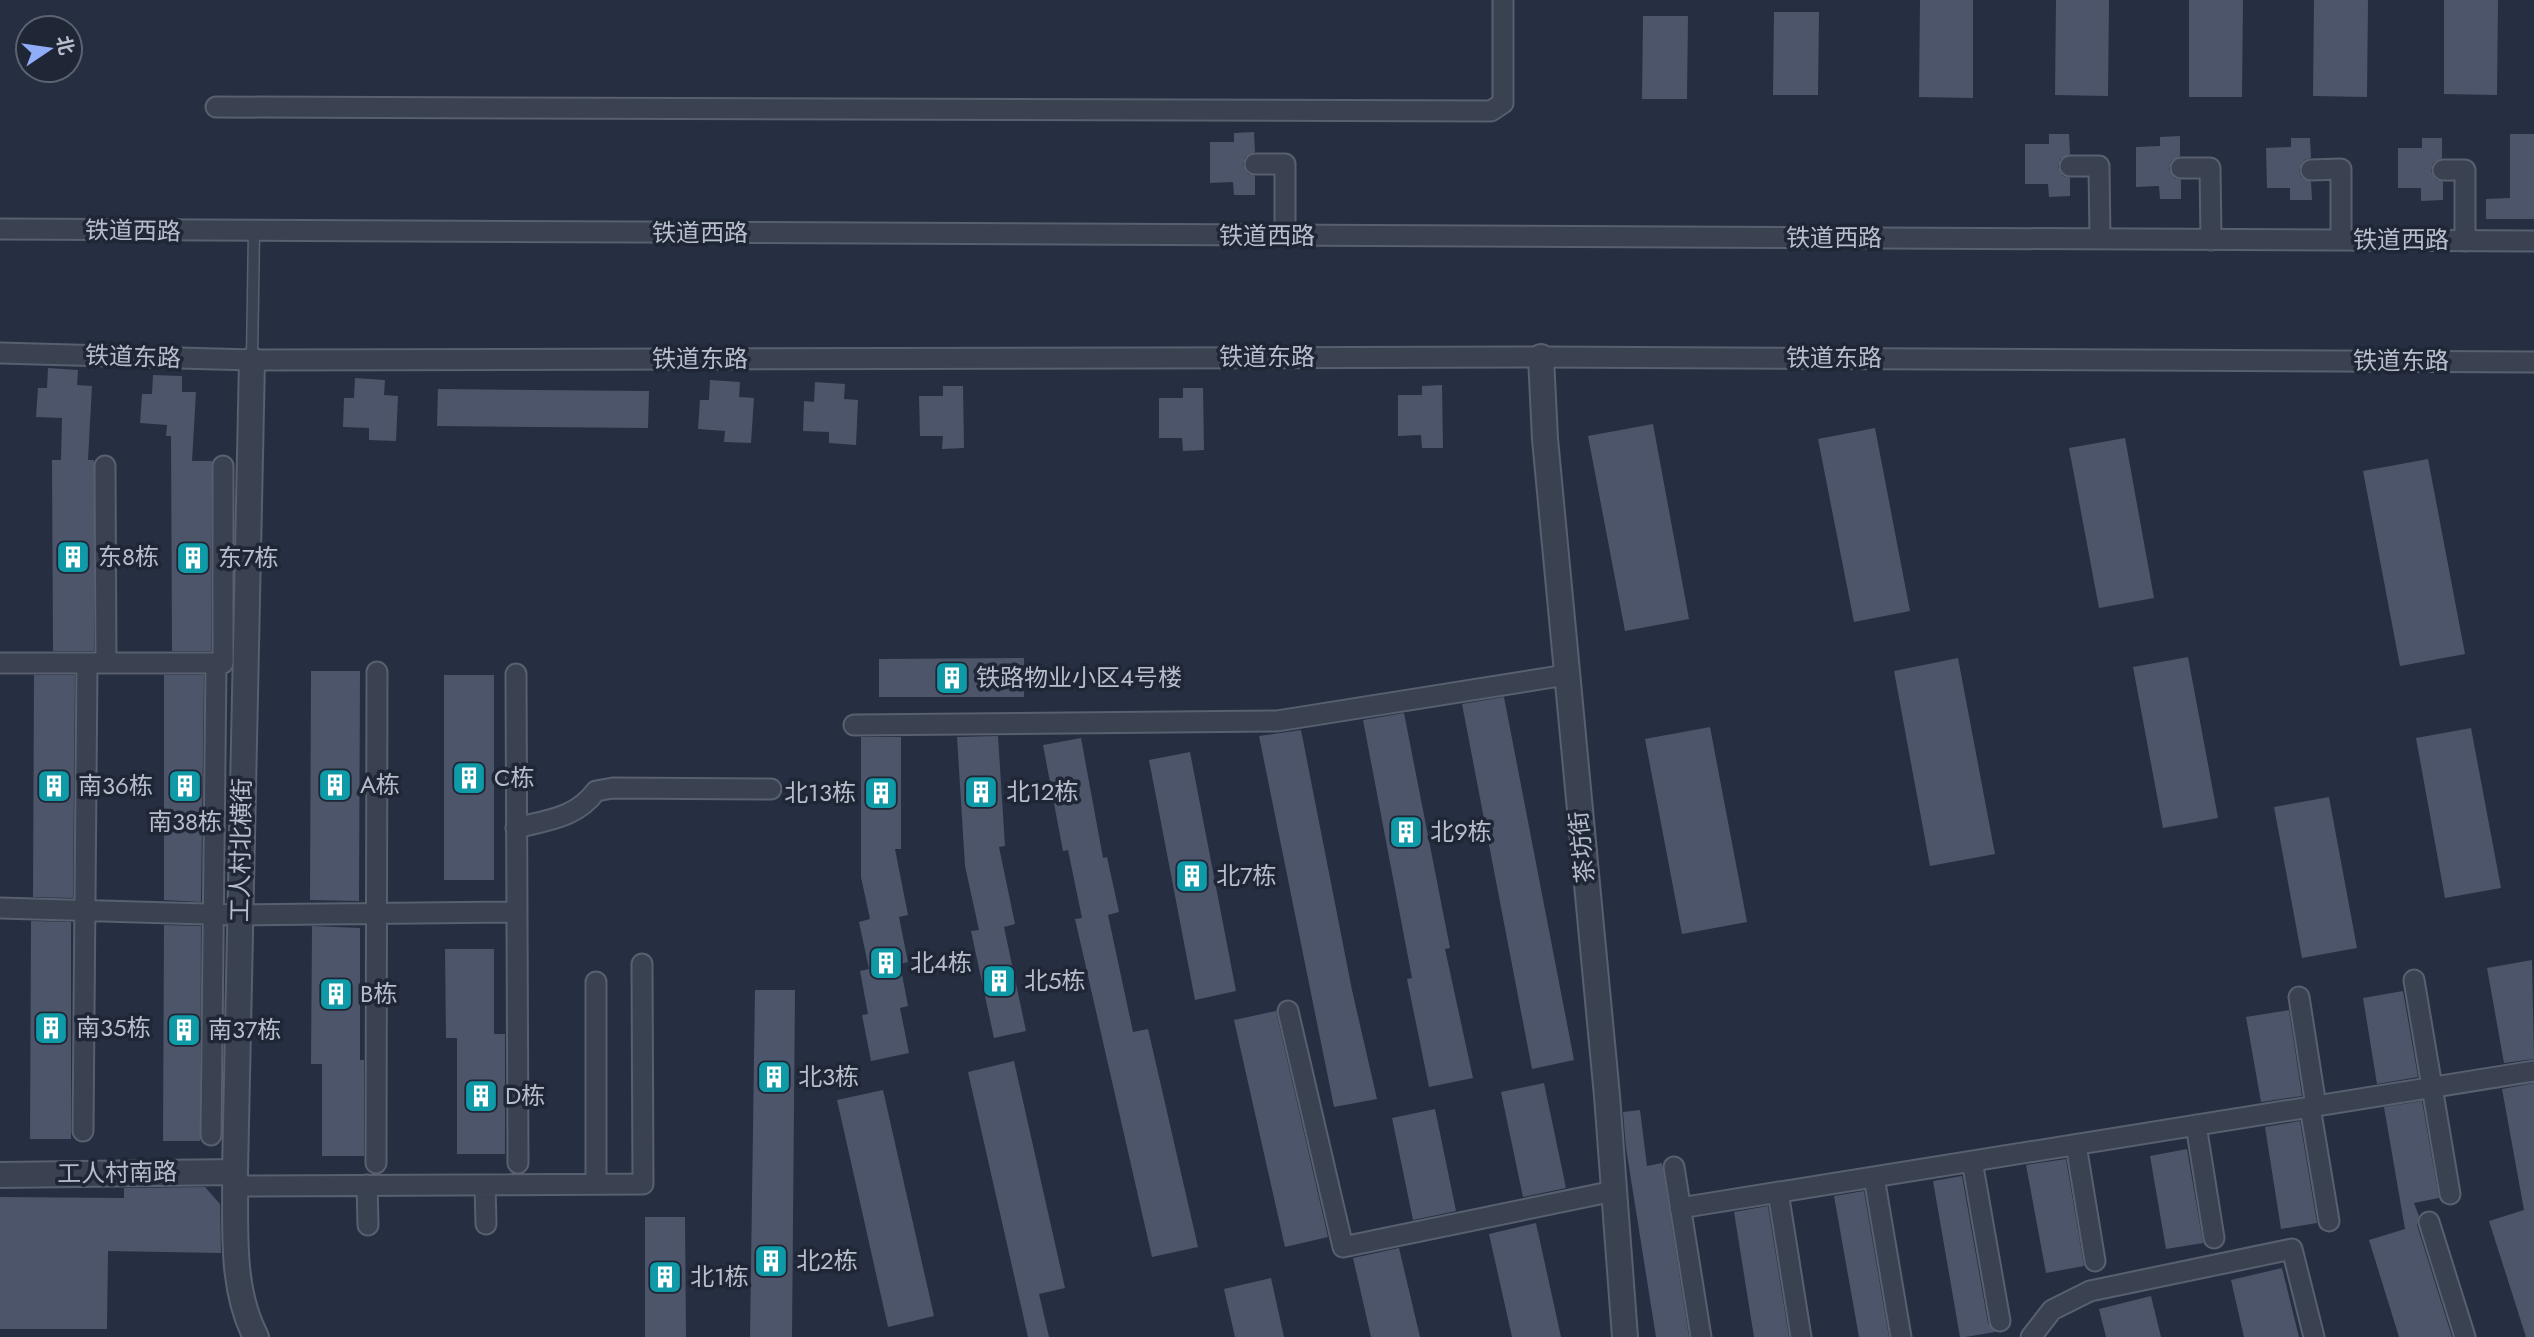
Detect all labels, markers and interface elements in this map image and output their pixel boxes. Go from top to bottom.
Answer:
north arrow [14,14,84,84]
text: 北 [50,33,80,58]
street label: 铁道西路 [85,212,181,249]
street label: 铁道西路 [652,215,748,250]
street label: 铁道西路 [1219,218,1315,253]
street label: 铁道西路 [1786,220,1882,255]
street label: 铁道西路 [2353,222,2449,257]
street label: 铁道东路 [84,337,182,376]
street label: 铁道东路 [1219,339,1315,374]
street label: 铁道东路 [1786,340,1882,375]
street label: 铁道东路 [652,341,748,376]
street label: 铁道东路 [2353,343,2449,378]
building icon: 东8栋 [54,538,92,576]
place label: 东8栋 [98,539,159,574]
building icon: 东7栋 [174,539,212,577]
place label: 东7栋 [218,540,279,575]
building icon: 铁路物业小区4号楼 [933,659,971,697]
place label: 铁路物业小区4号楼 [976,660,1182,695]
building icon: C栋 [450,759,488,797]
place label: C栋 [494,760,534,795]
building icon: A栋 [316,766,354,804]
building icon: 南36栋 [35,767,73,805]
building icon: 南38栋 [166,767,204,805]
place label: A栋 [360,767,400,802]
place label: 南36栋 [78,768,153,803]
building icon: 北12栋 [962,773,1000,811]
building icon: 北13栋 [862,774,900,812]
place label: 北12栋 [1006,774,1078,809]
place label: 北13栋 [784,775,856,810]
street label: 工人村北横街 [222,778,259,922]
place label: 南38栋 [148,804,222,839]
street label: 茶坊街 [1560,809,1603,885]
building icon: 北9栋 [1387,813,1425,851]
place label: 北9栋 [1430,814,1492,849]
building icon: 北7栋 [1173,857,1211,895]
place label: 北7栋 [1216,858,1277,893]
building icon: 北4栋 [867,944,905,982]
place label: 北4栋 [910,945,972,980]
building icon: 北5栋 [980,962,1018,1000]
place label: 北5栋 [1024,963,1086,998]
building icon: B栋 [317,975,355,1013]
place label: B栋 [360,976,397,1011]
building icon: 南35栋 [32,1009,70,1047]
place label: 南35栋 [76,1010,151,1045]
building icon: 南37栋 [165,1011,203,1049]
place label: 南37栋 [208,1012,281,1047]
building icon: 北3栋 [755,1058,793,1096]
place label: 北3栋 [798,1059,859,1094]
building icon: D栋 [462,1077,500,1115]
place label: D栋 [505,1078,545,1113]
street label: 工人村南路 [57,1154,177,1191]
building icon: 北2栋 [752,1242,790,1280]
place label: 北2栋 [796,1243,858,1278]
building icon: 北1栋 [646,1258,684,1296]
place label: 北1栋 [690,1259,749,1294]

